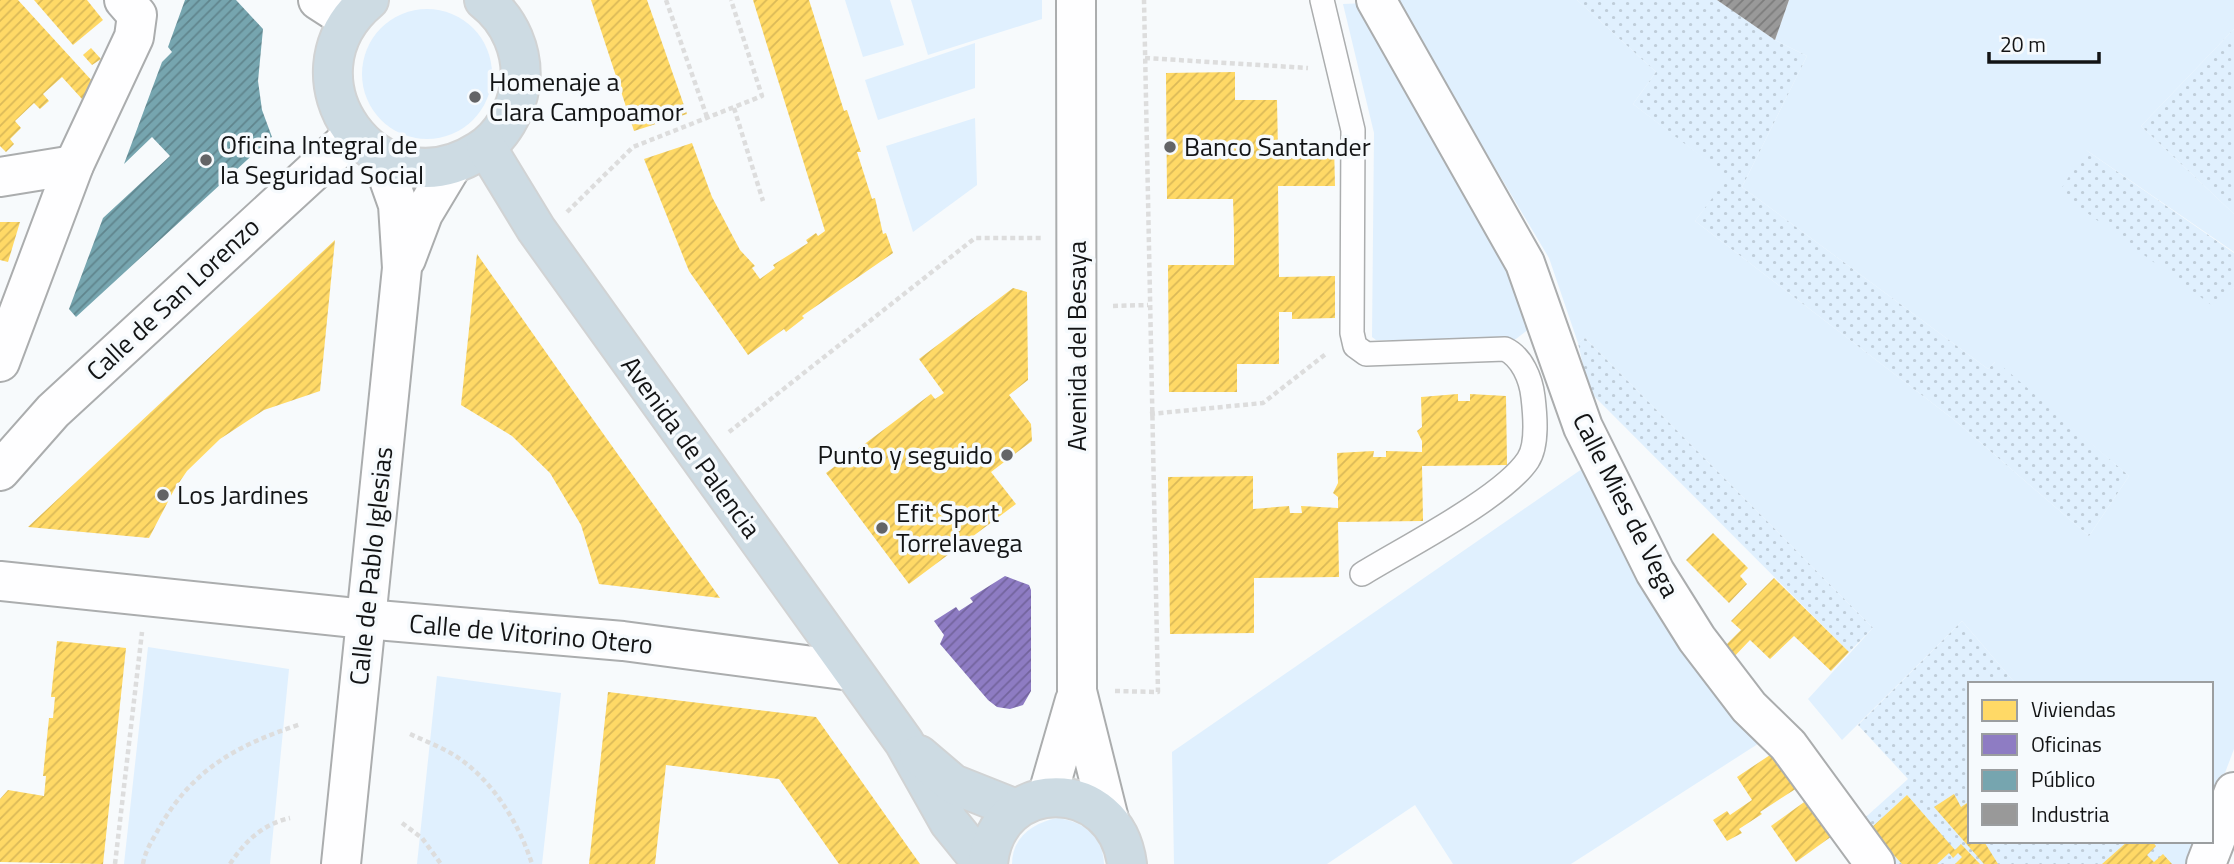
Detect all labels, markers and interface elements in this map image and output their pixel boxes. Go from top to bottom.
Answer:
scale bar [1989,21,2099,65]
text: 20 m [2000,28,2046,60]
place label: Homenaje a Clara Campoamor [489,62,684,131]
marker: Homenaje a Clara Campoamor [467,89,483,105]
place label: Oficina Integral de la Seguridad Social [220,125,424,194]
place label: Banco Santander [1184,127,1371,166]
marker: Banco Santander [1162,139,1178,155]
marker: Oficina Integral de la Seguridad Social [198,152,214,168]
street label: Calle de San Lorenzo [77,208,268,390]
street label: Avenida del Besaya [1057,241,1096,451]
street label: Avenida de Palencia [612,348,771,546]
street label: Calle Mies de Vega [1563,406,1690,604]
place label: Punto y seguido [817,435,993,474]
street label: Calle de Pablo Iglesias [339,445,402,687]
marker: Punto y seguido [999,447,1015,463]
place label: Los Jardines [177,475,309,514]
marker: Los Jardines [155,487,171,503]
place label: Efit Sport Torrelavega [896,493,1023,562]
marker: Efit Sport Torrelavega [874,520,890,536]
street label: Calle de Vitorino Otero [408,603,654,664]
legend [1968,682,2213,843]
text: Viviendas [2031,693,2116,725]
text: Oficinas [2031,728,2102,760]
text: Público [2031,763,2095,795]
text: Industria [2031,798,2110,830]

